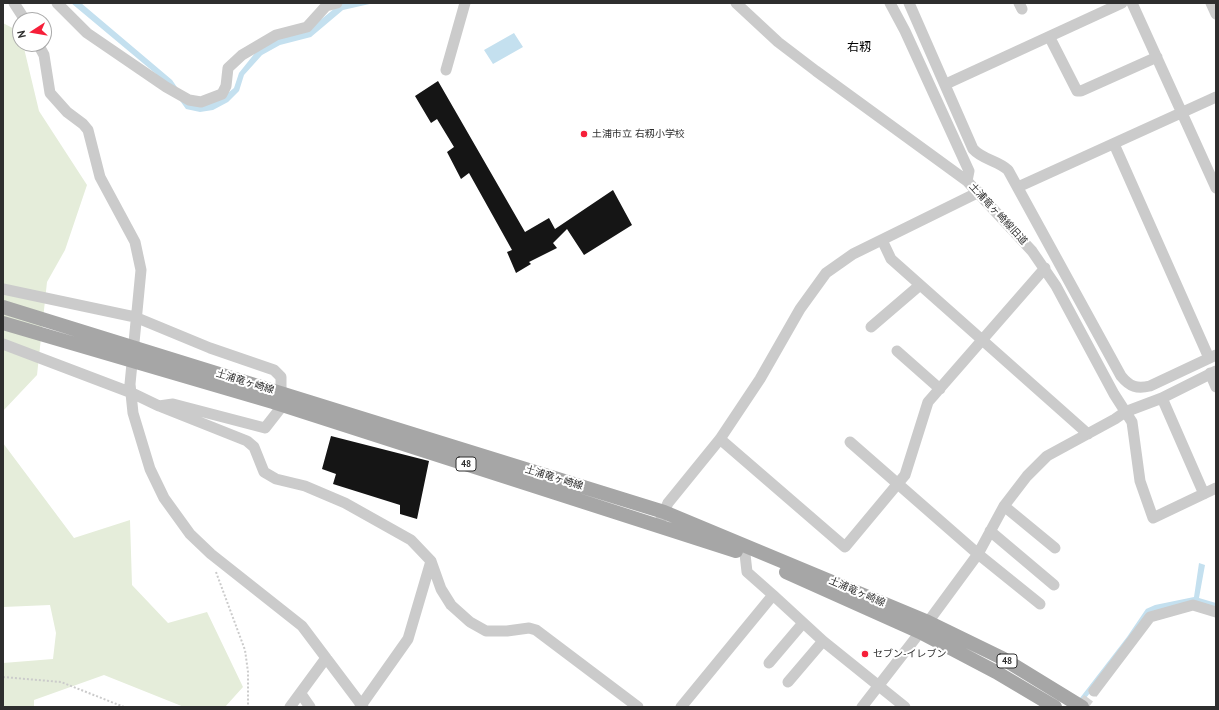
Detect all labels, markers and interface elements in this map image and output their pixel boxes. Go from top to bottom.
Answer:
north arrow [12,12,52,52]
text: N [14,29,29,39]
district label: 右籾 [847,41,871,55]
place label: 土浦市立 右籾小学校 [592,128,685,140]
marker: 土浦市立 右籾小学校 [579,129,589,139]
street label: 土浦竜ヶ崎線旧道 [966,181,1030,247]
street label: 土浦竜ヶ崎線 [215,367,275,397]
road number: 48 [456,457,476,471]
street label: 土浦竜ヶ崎線 [524,463,584,493]
street label: 土浦竜ヶ崎線 [827,575,887,609]
place label: セブン-イレブン [873,648,947,660]
marker: セブン-イレブン [860,649,870,659]
road number: 48 [997,654,1017,668]

